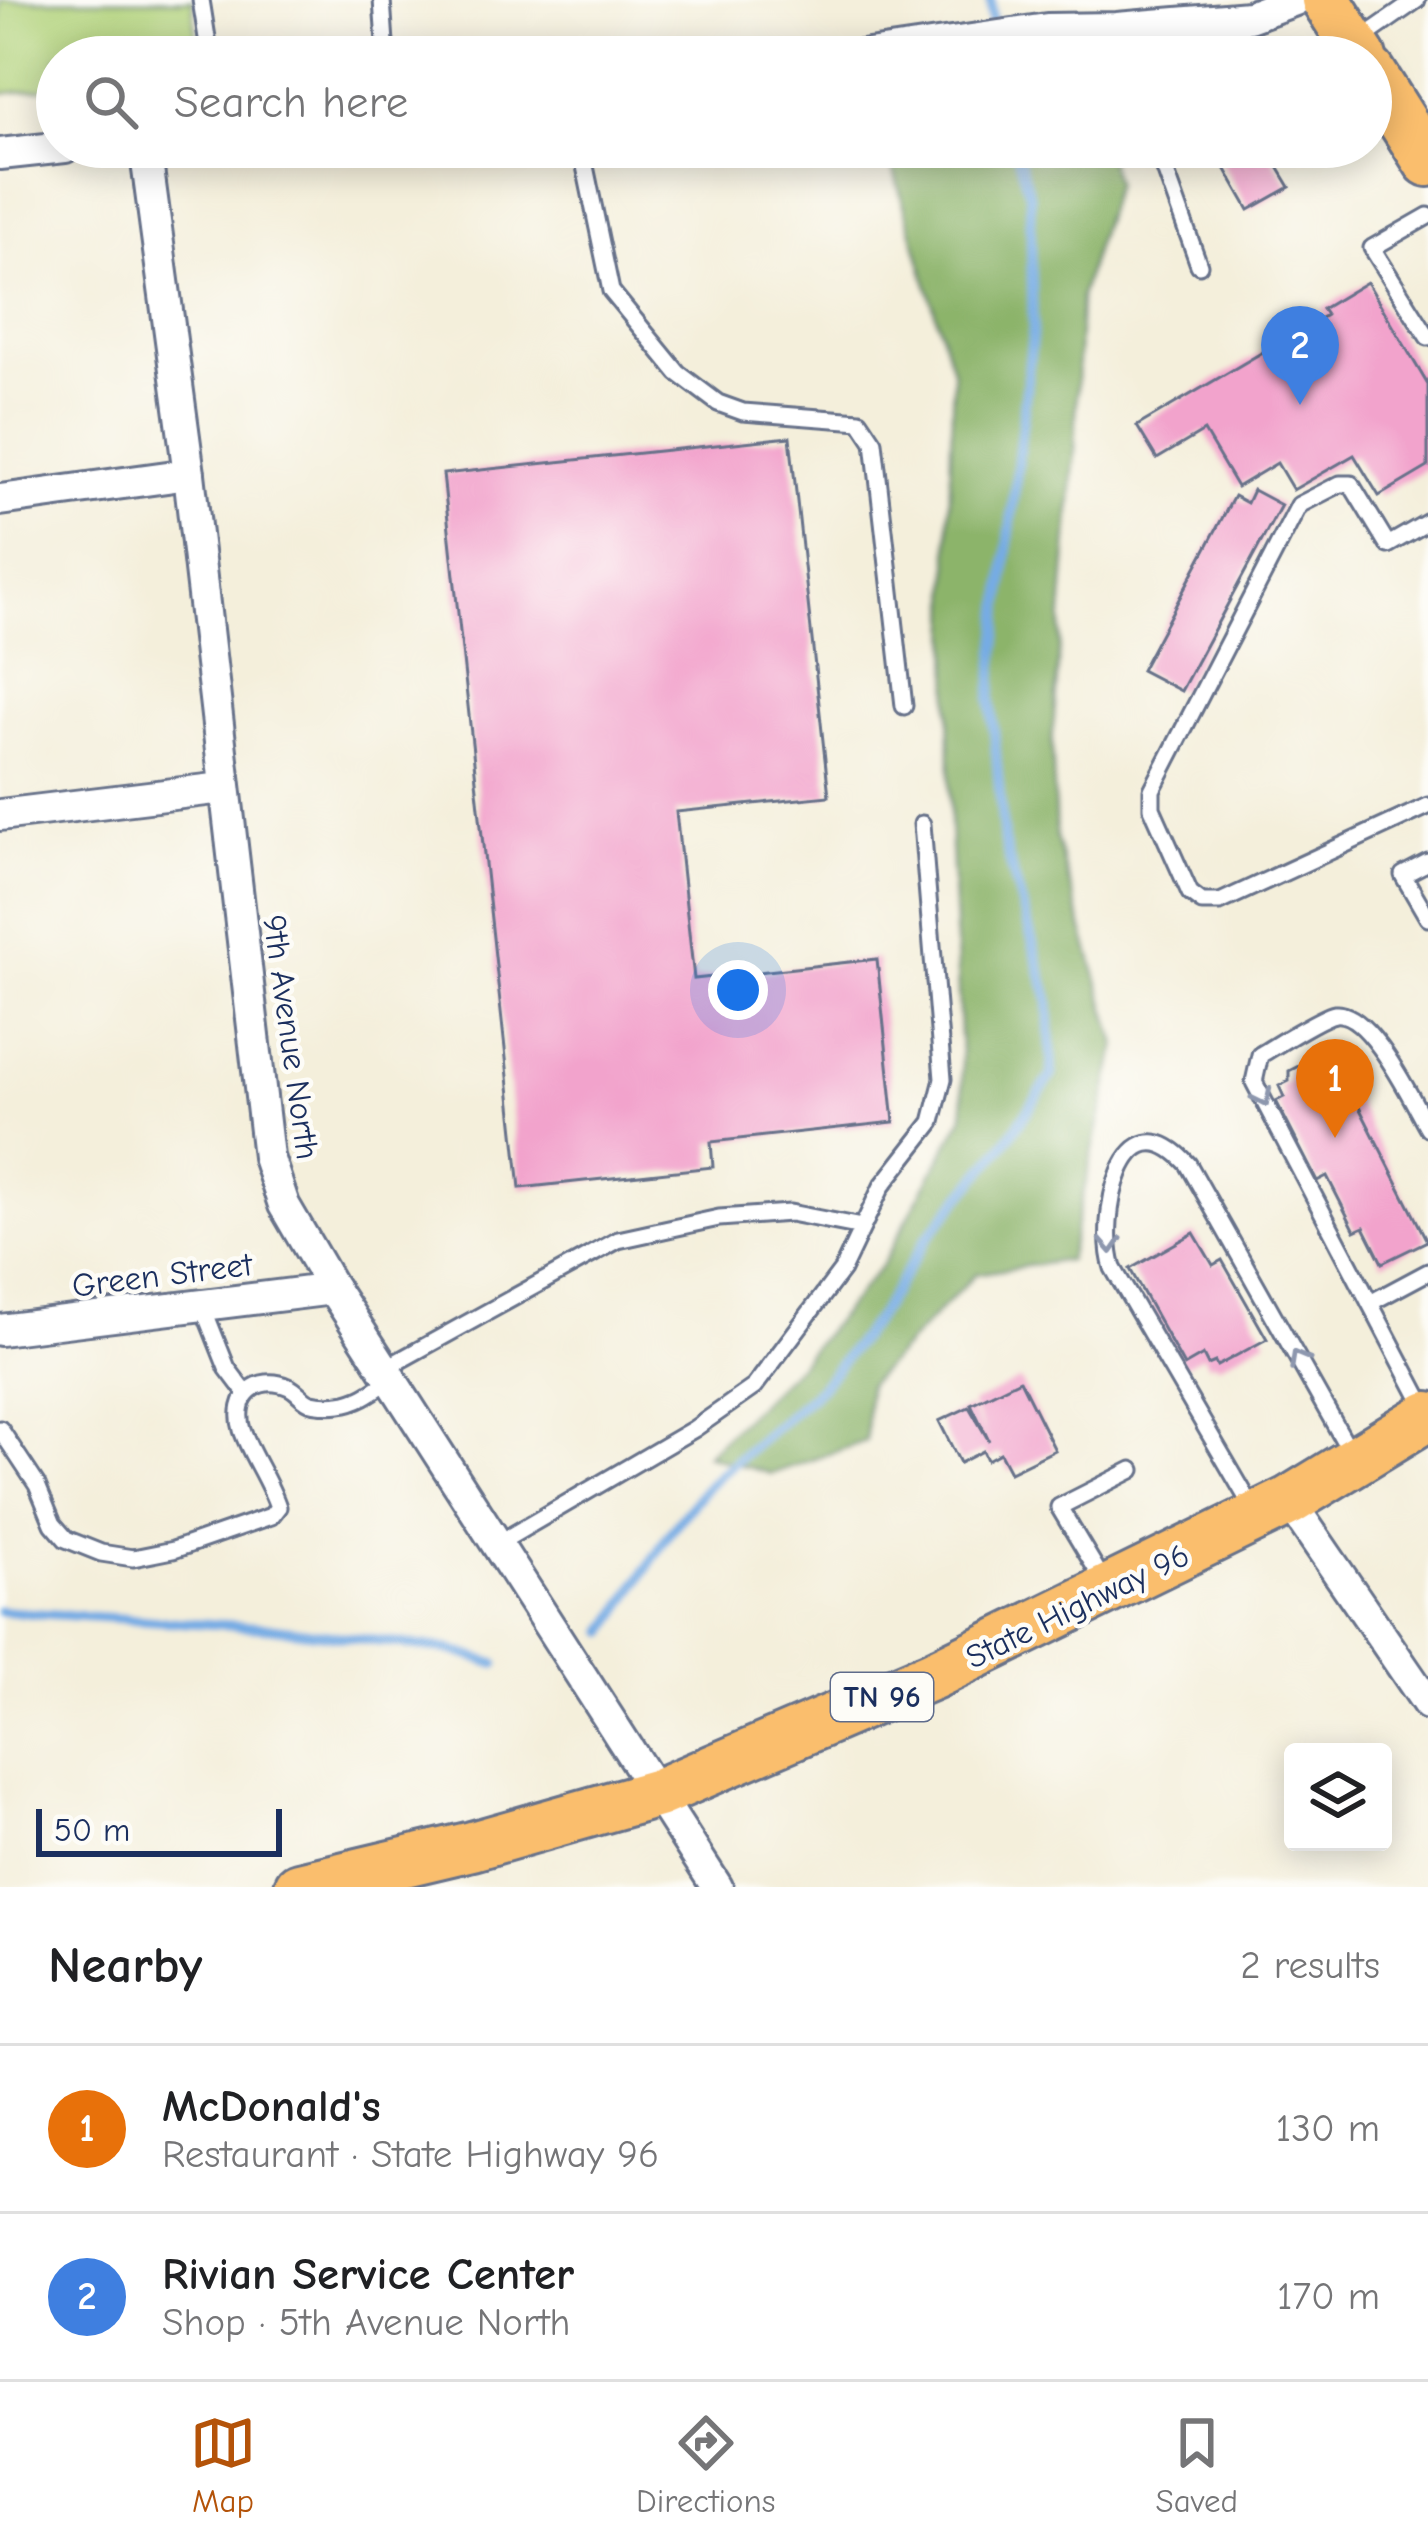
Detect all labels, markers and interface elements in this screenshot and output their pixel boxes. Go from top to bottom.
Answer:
search box [36,36,1392,168]
icon: search [78,69,144,135]
text: Search here [174,76,408,128]
pin: 2 [1261,306,1339,405]
street label: 9th Avenue North [255,912,327,1162]
your location [708,960,768,1020]
pin: 1 [1296,1039,1374,1138]
one-way arrow [1249,1086,1272,1107]
one-way arrow [1098,1236,1124,1254]
street label: Green Street [70,1245,256,1305]
one-way arrow [1289,1350,1312,1371]
street label: State Highway 96 [960,1535,1195,1676]
road number: TN 96 [831,1673,933,1721]
map controls [1284,1743,1392,1851]
button: layers [1284,1743,1392,1851]
scale bar [36,1803,282,1856]
text: 50 m [54,1811,130,1849]
text: Nearby [48,1936,202,1995]
text: 2 results [1240,1943,1380,1988]
text: McDonald's [162,2080,381,2132]
text: 1 [79,2106,95,2151]
text: 130 m [1276,2106,1380,2151]
text: Restaurant · State Highway 96 [162,2132,659,2177]
text: Rivian Service Center [162,2248,574,2300]
text: 2 [77,2274,97,2319]
text: 170 m [1277,2274,1380,2319]
text: Shop · 5th Avenue North [162,2300,571,2345]
tab: Map [190,2410,256,2520]
tab: Directions [636,2410,776,2520]
tab: Saved [1156,2410,1238,2520]

